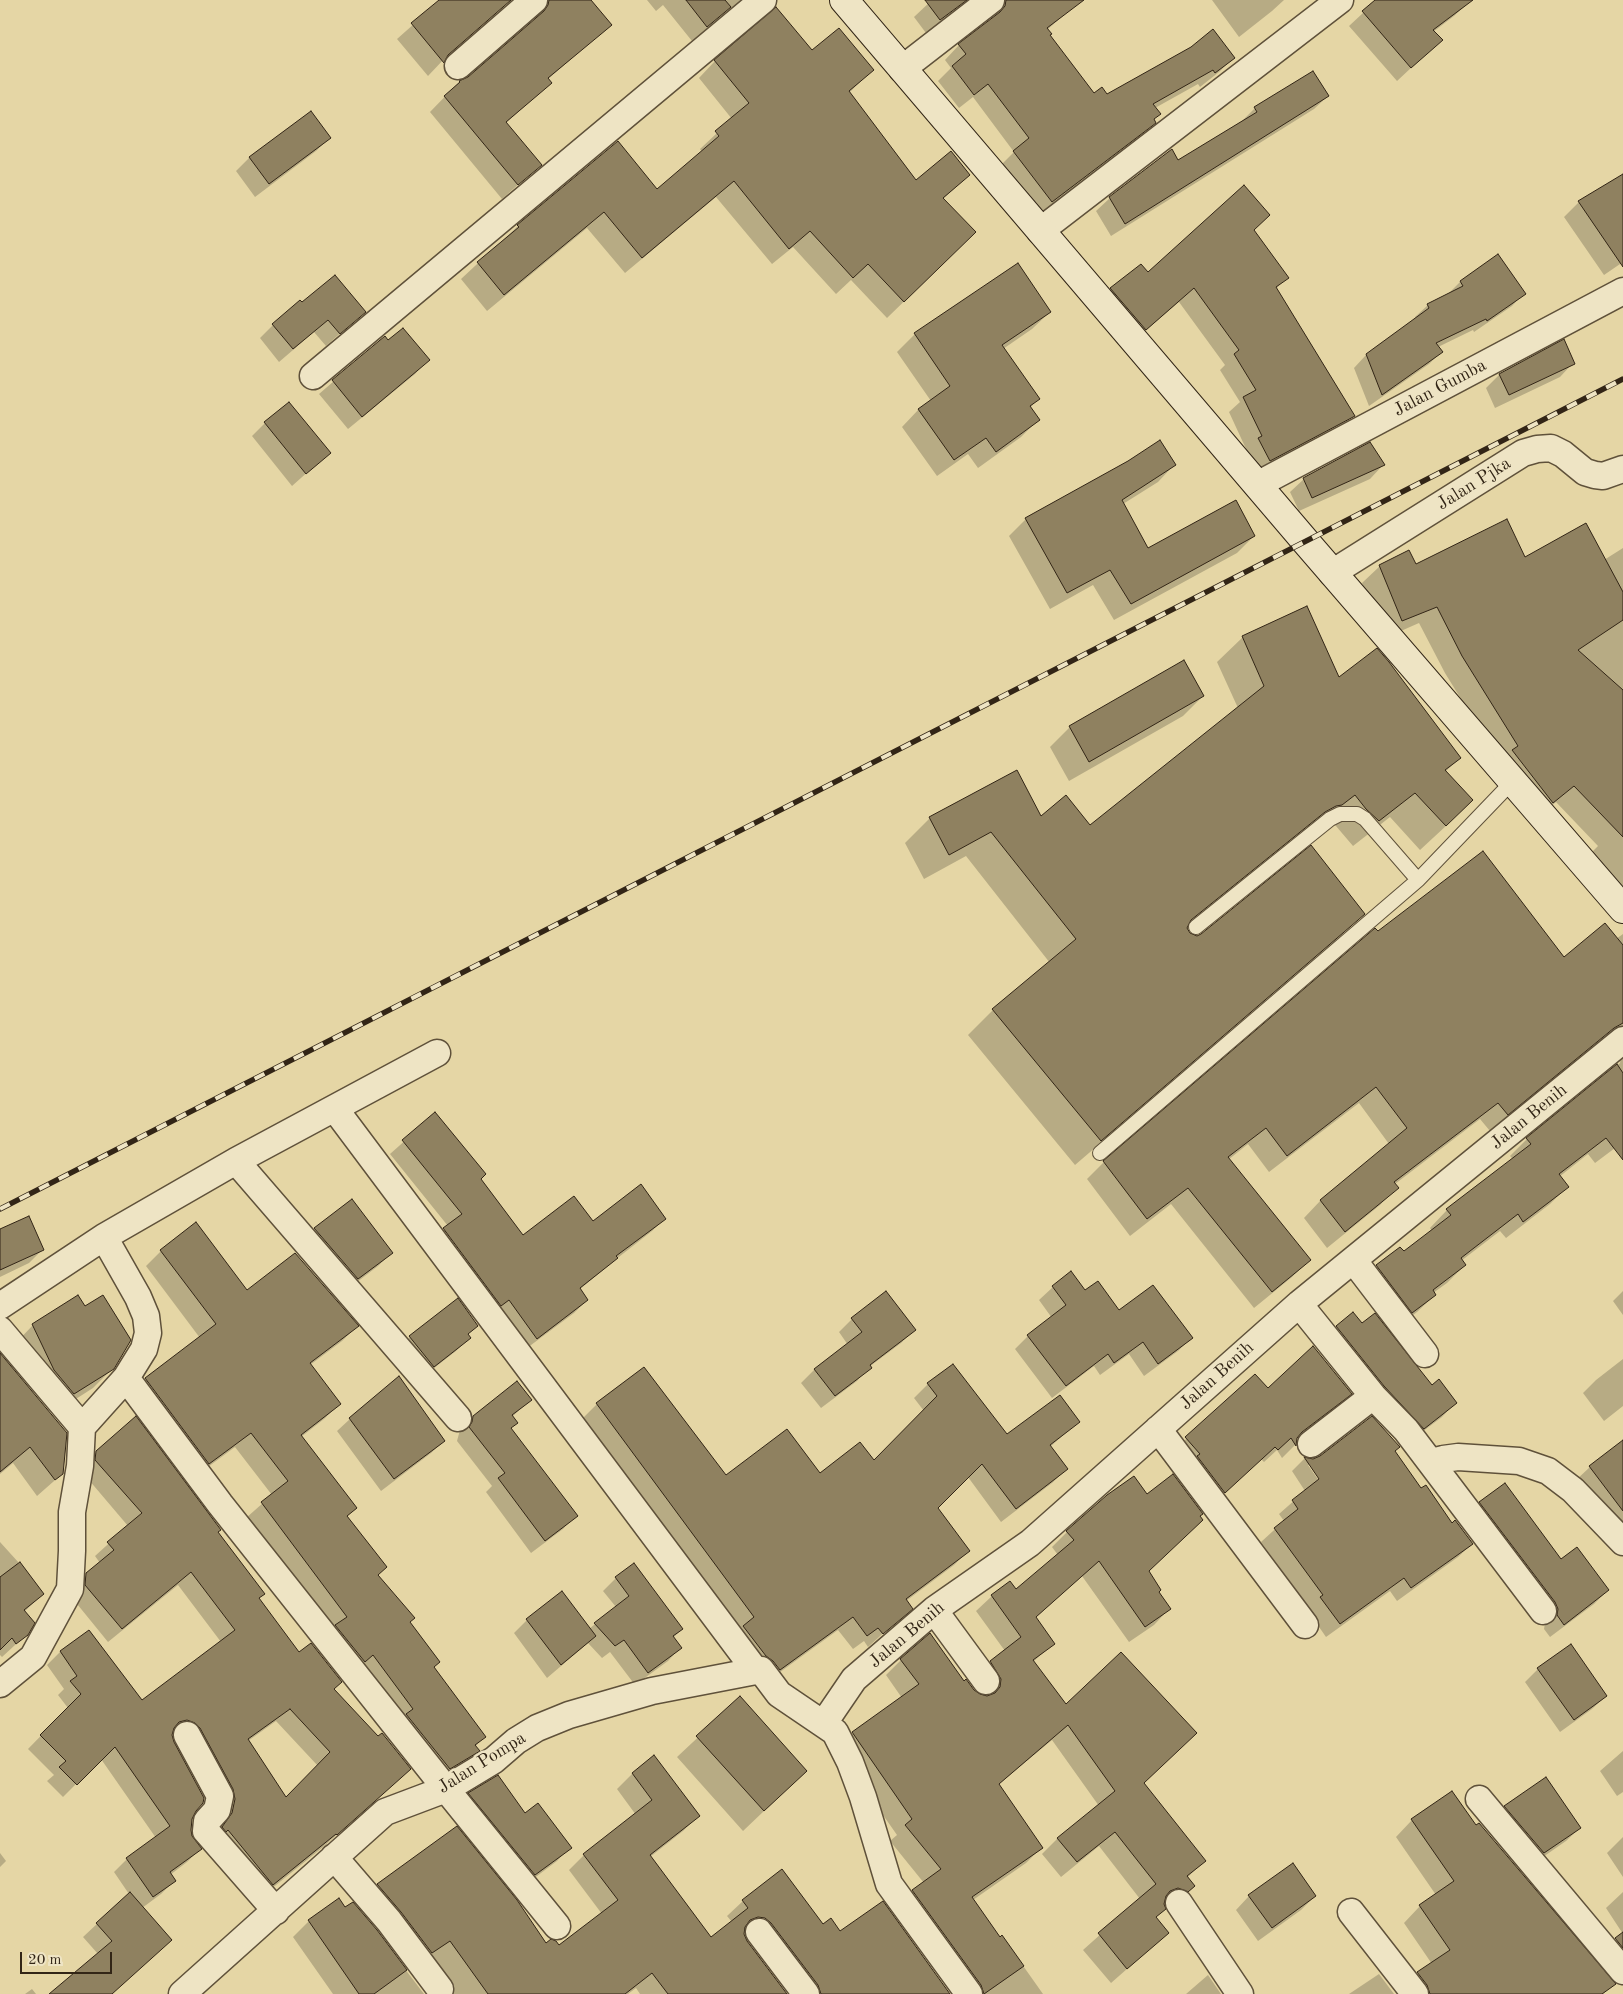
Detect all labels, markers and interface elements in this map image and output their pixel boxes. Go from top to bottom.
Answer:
street label: Jalan Gumba [1390,354,1490,422]
street label: Jalan Pjka [1433,453,1515,515]
street label: Jalan Benih [1486,1080,1572,1154]
street label: Jalan Benih [1176,1337,1258,1415]
street label: Jalan Benih [865,1597,949,1673]
street label: Jalan Pompa [434,1727,530,1799]
scale bar [22,1942,115,1974]
text: 20 m [28,1953,62,1968]

